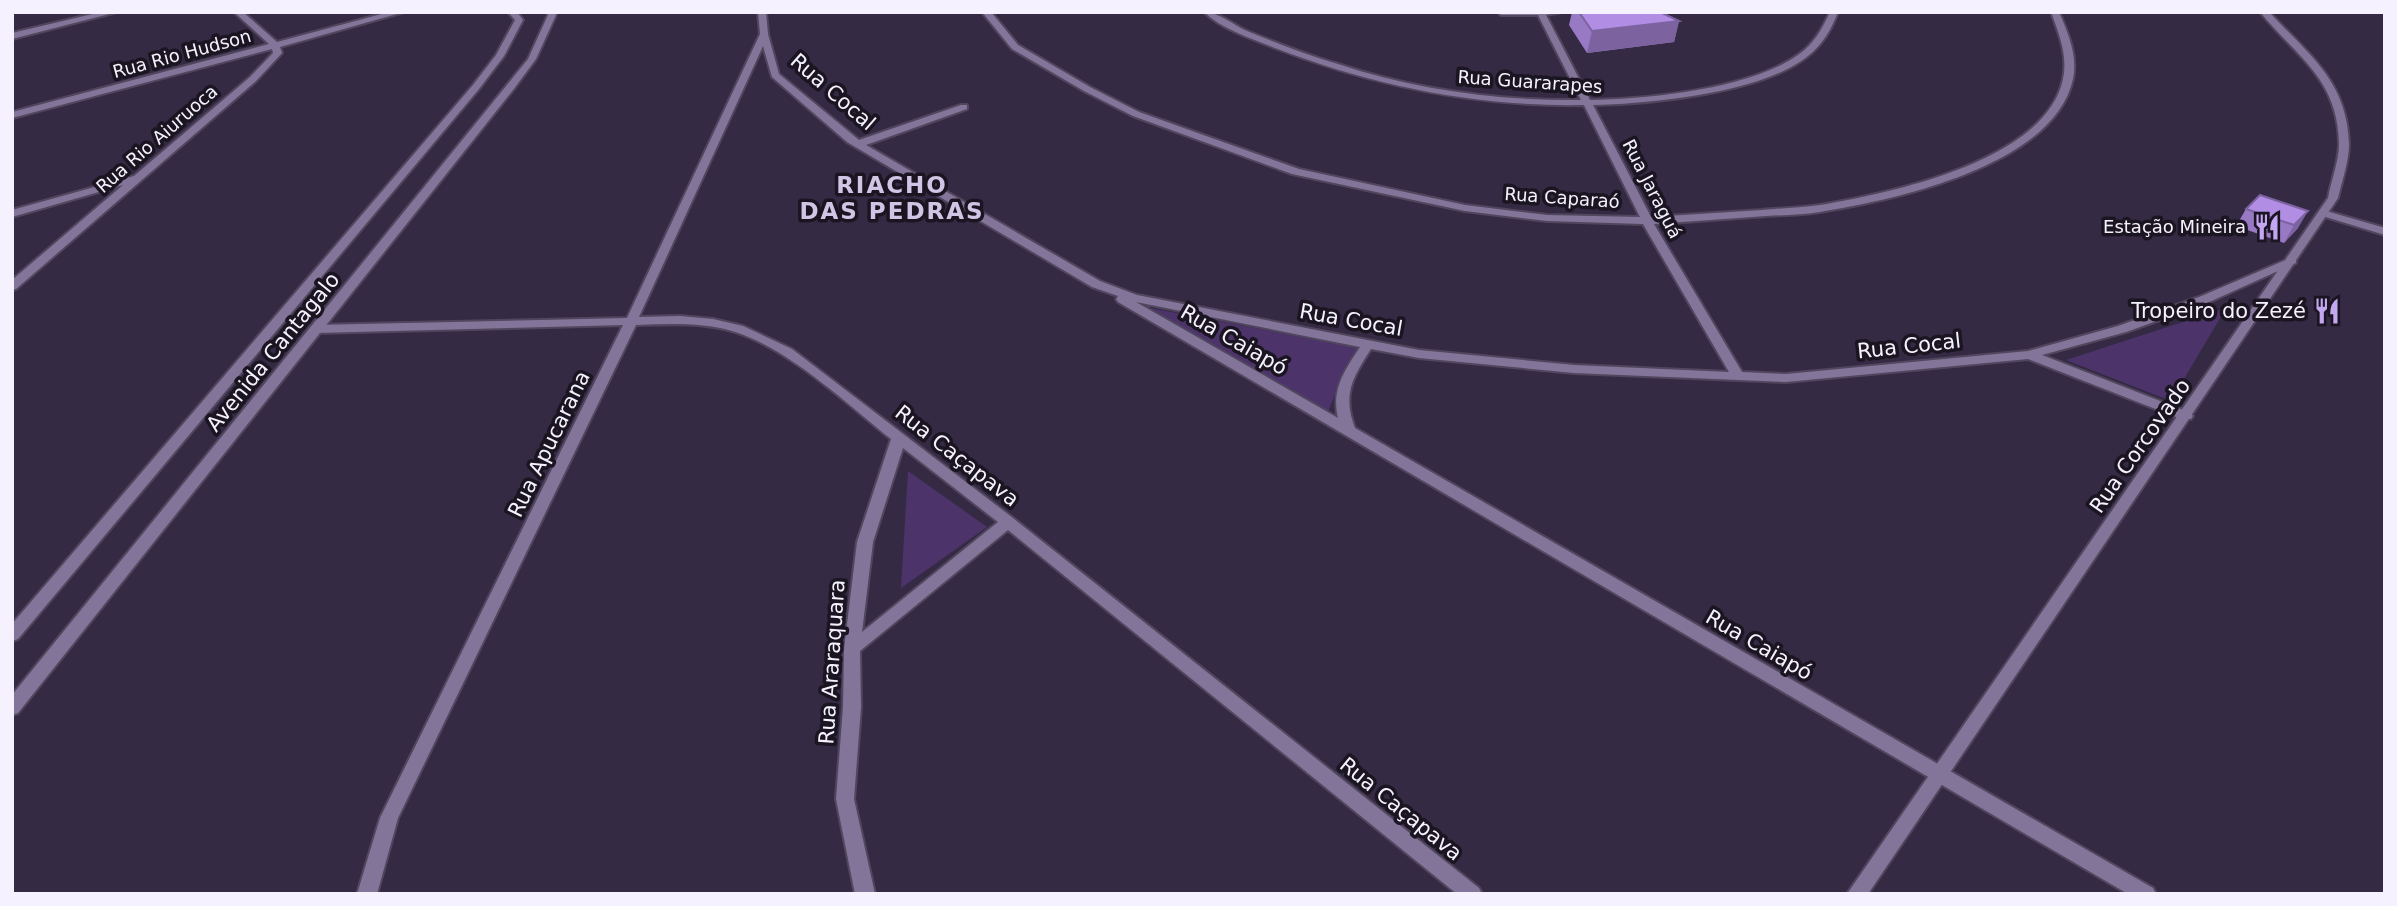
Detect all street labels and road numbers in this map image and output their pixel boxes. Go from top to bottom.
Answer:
street label: Rua Rio Hudson [110,25,253,82]
street label: Rua Cocal [786,49,880,135]
street label: Rua Guararapes [1457,66,1603,97]
street label: Rua Rio Aiuruoca [92,80,222,197]
street label: Rua Jaraguá [1618,136,1686,242]
street label: Rua Caparaó [1504,183,1620,212]
street label: Avenida Cantagalo [202,268,344,436]
street label: Rua Cocal [1298,299,1404,341]
street label: Rua Caiapó [1177,300,1291,380]
street label: Rua Cocal [1856,329,1962,363]
street label: Rua Apucarana [503,367,595,521]
street label: Rua Corcovado [2085,374,2195,518]
street label: Rua Caçapava [891,400,1023,512]
street label: Rua Araraquara [814,579,850,745]
street label: Rua Caiapó [1702,605,1816,685]
street label: Rua Caçapava [1335,752,1467,866]

